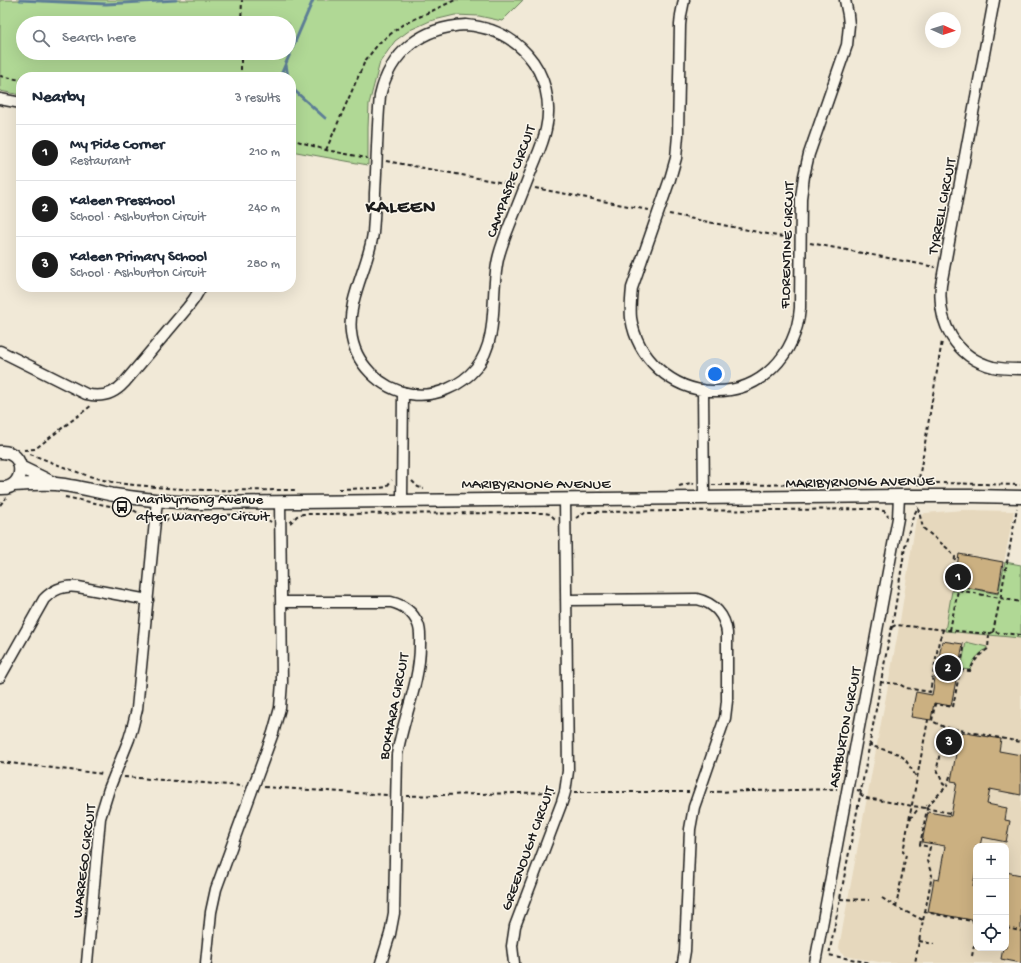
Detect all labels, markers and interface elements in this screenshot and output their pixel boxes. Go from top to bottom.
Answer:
north arrow [925,12,961,48]
search box [16,16,296,60]
icon: search [30,27,52,49]
text: Search here [62,29,136,47]
text: Nearby [32,88,85,108]
text: 3 results [235,91,280,106]
street label: CAMPASPE CIRCUIT [483,122,541,240]
text: My Pide Corner [70,136,164,154]
text: 1 [42,145,48,160]
text: 210 m [249,145,280,160]
text: Restaurant [70,154,130,169]
street label: TYRRELL CIRCUIT [925,155,961,257]
street label: FLORENTINE CIRCUIT [777,180,799,310]
text: Kaleen Preschool [70,192,175,210]
district label: KALEEN [365,197,436,220]
text: 2 [42,201,48,216]
text: 240 m [248,201,280,216]
text: School · Ashburton Circuit [70,210,205,225]
text: Kaleen Primary School [70,248,207,266]
text: 3 [42,257,48,272]
text: 280 m [247,257,280,272]
text: School · Ashburton Circuit [70,266,205,281]
your location [705,364,725,384]
street label: MARIBYRNONG AVENUE [785,473,935,493]
street label: MARIBYRNONG AVENUE [461,476,611,494]
place label: Maribyrnong Avenue after Warrego Circuit [136,491,271,526]
bus stop icon: Maribyrnong Avenue after Warrego Circuit [111,496,133,518]
pin: 1 [945,562,971,592]
street label: BOKHARA CIRCUIT [376,650,414,762]
pin: 2 [935,653,961,683]
street label: ASHBURTON CIRCUIT [825,664,867,789]
pin: 3 [936,727,962,757]
street label: GREENOUGH CIRCUIT [498,783,560,913]
street label: WARREGO CIRCUIT [69,802,101,919]
map controls [973,843,1009,951]
button: + [973,843,1009,879]
button: − [973,879,1009,915]
button: locate [973,915,1009,951]

